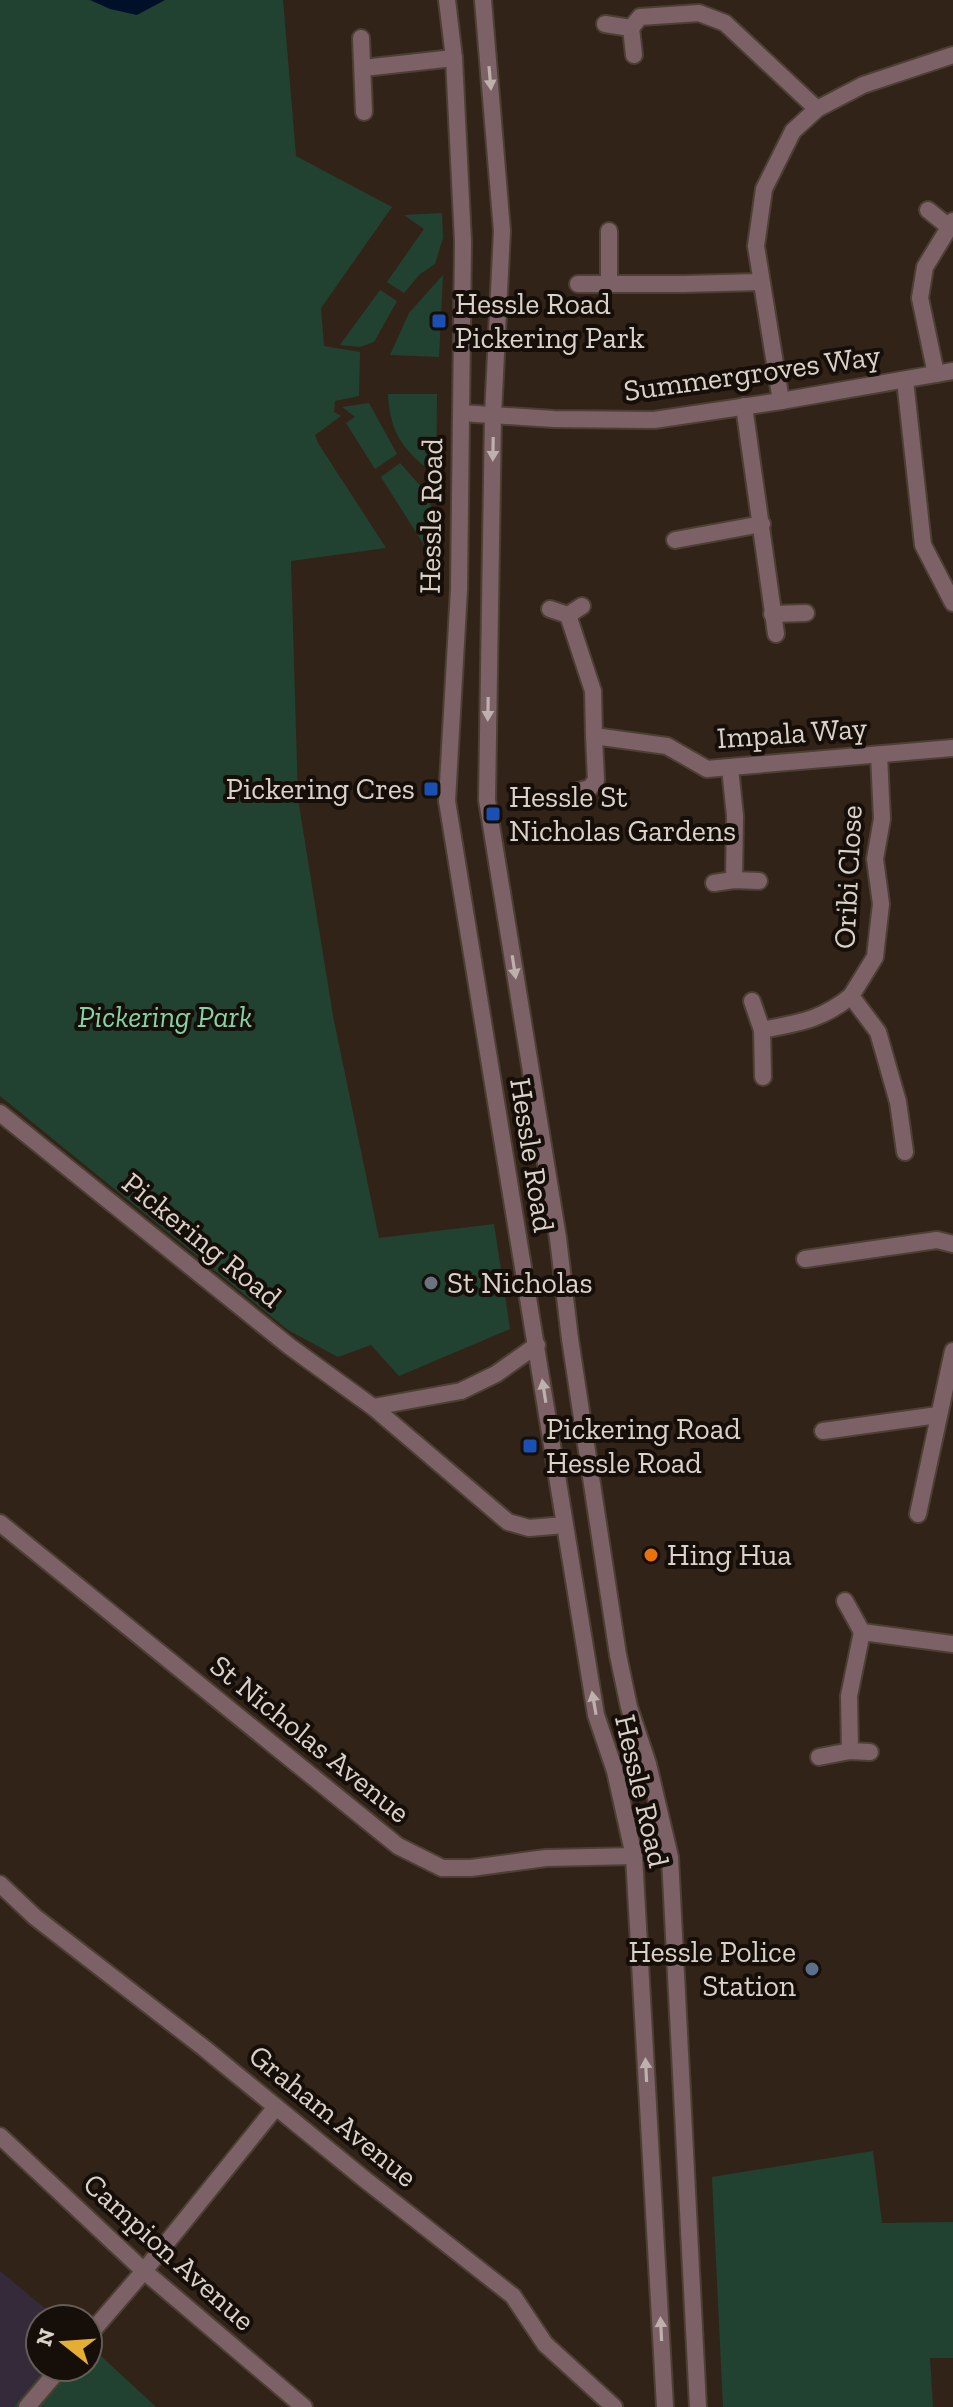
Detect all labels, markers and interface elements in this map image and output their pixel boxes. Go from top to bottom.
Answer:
one-way arrow [483,66,496,91]
place label: Hessle Road Pickering Park [455,286,645,356]
marker: Hessle Road Pickering Park [430,312,448,330]
street label: Summergroves Way [621,337,883,409]
street label: Hessle Road [412,437,450,594]
one-way arrow [486,437,499,462]
one-way arrow [482,697,494,722]
street label: Impala Way [716,710,869,756]
place label: Pickering Cres [226,771,415,807]
place label: Hessle St Nicholas Gardens [509,779,736,849]
marker: Pickering Cres [422,780,440,798]
street label: Oribi Close [826,804,870,950]
marker: Hessle St Nicholas Gardens [484,805,502,823]
one-way arrow [508,955,521,980]
park label: Pickering Park [78,999,252,1035]
street label: Hessle Road [502,1075,562,1235]
street label: Pickering Road [115,1165,289,1316]
place label: St Nicholas [447,1265,593,1301]
marker: St Nicholas [422,1274,440,1292]
one-way arrow [537,1378,550,1403]
place label: Pickering Road Hessle Road [546,1411,741,1481]
marker: Pickering Road Hessle Road [521,1437,539,1455]
place label: Hing Hua [667,1537,792,1573]
marker: Hing Hua [642,1546,660,1564]
street label: St Nicholas Avenue [203,1647,417,1831]
one-way arrow [588,1691,600,1716]
street label: Hessle Road [607,1711,677,1871]
place label: Hessle Police Station [628,1934,796,2004]
marker: Hessle Police Station [803,1960,821,1978]
street label: Graham Avenue [242,2037,424,2195]
one-way arrow [639,2057,652,2082]
street label: Campion Avenue [76,2166,262,2338]
north arrow [24,2303,104,2383]
one-way arrow [654,2316,667,2341]
text: N [30,2325,61,2349]

